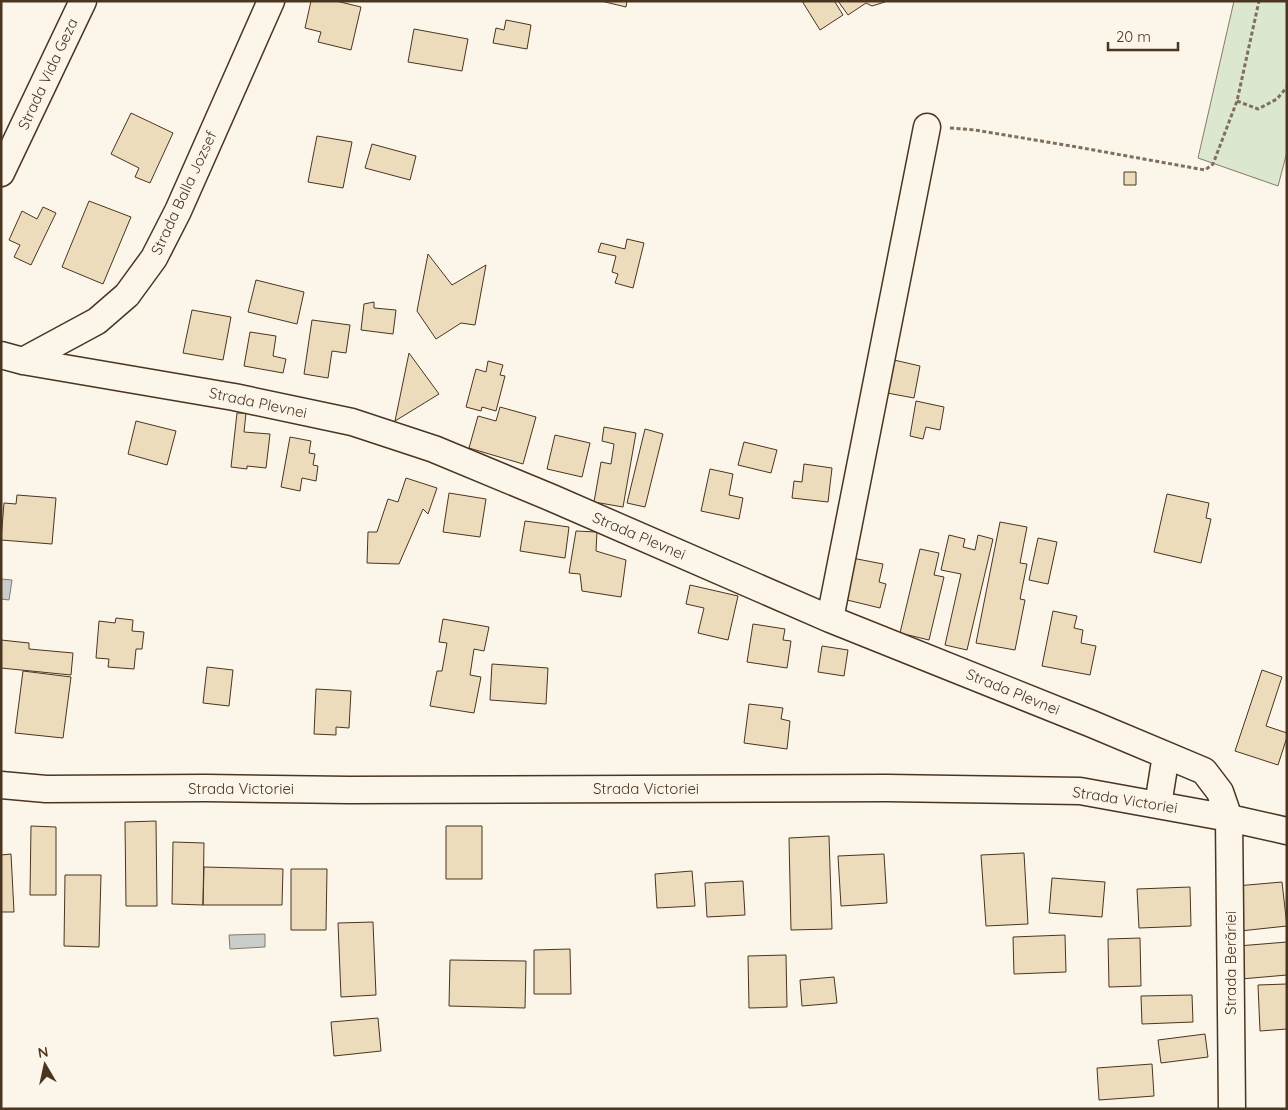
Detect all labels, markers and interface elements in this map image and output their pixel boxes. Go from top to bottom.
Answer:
street label: Strada Vida Geza [13,15,82,133]
scale bar [1108,20,1178,52]
text: 20 m [1116,27,1151,46]
street label: Strada Balla Jozsef [146,127,221,258]
street label: Strada Plevnei [208,383,309,422]
street label: Strada Plevnei [590,507,689,564]
street label: Strada Plevnei [964,664,1063,719]
street label: Strada Victoriei [188,779,294,798]
street label: Strada Victoriei [593,779,699,798]
street label: Strada Victoriei [1071,782,1179,817]
street label: Strada Berăriei [1221,911,1240,1015]
north arrow [20,1040,70,1090]
text: N [36,1042,49,1062]

